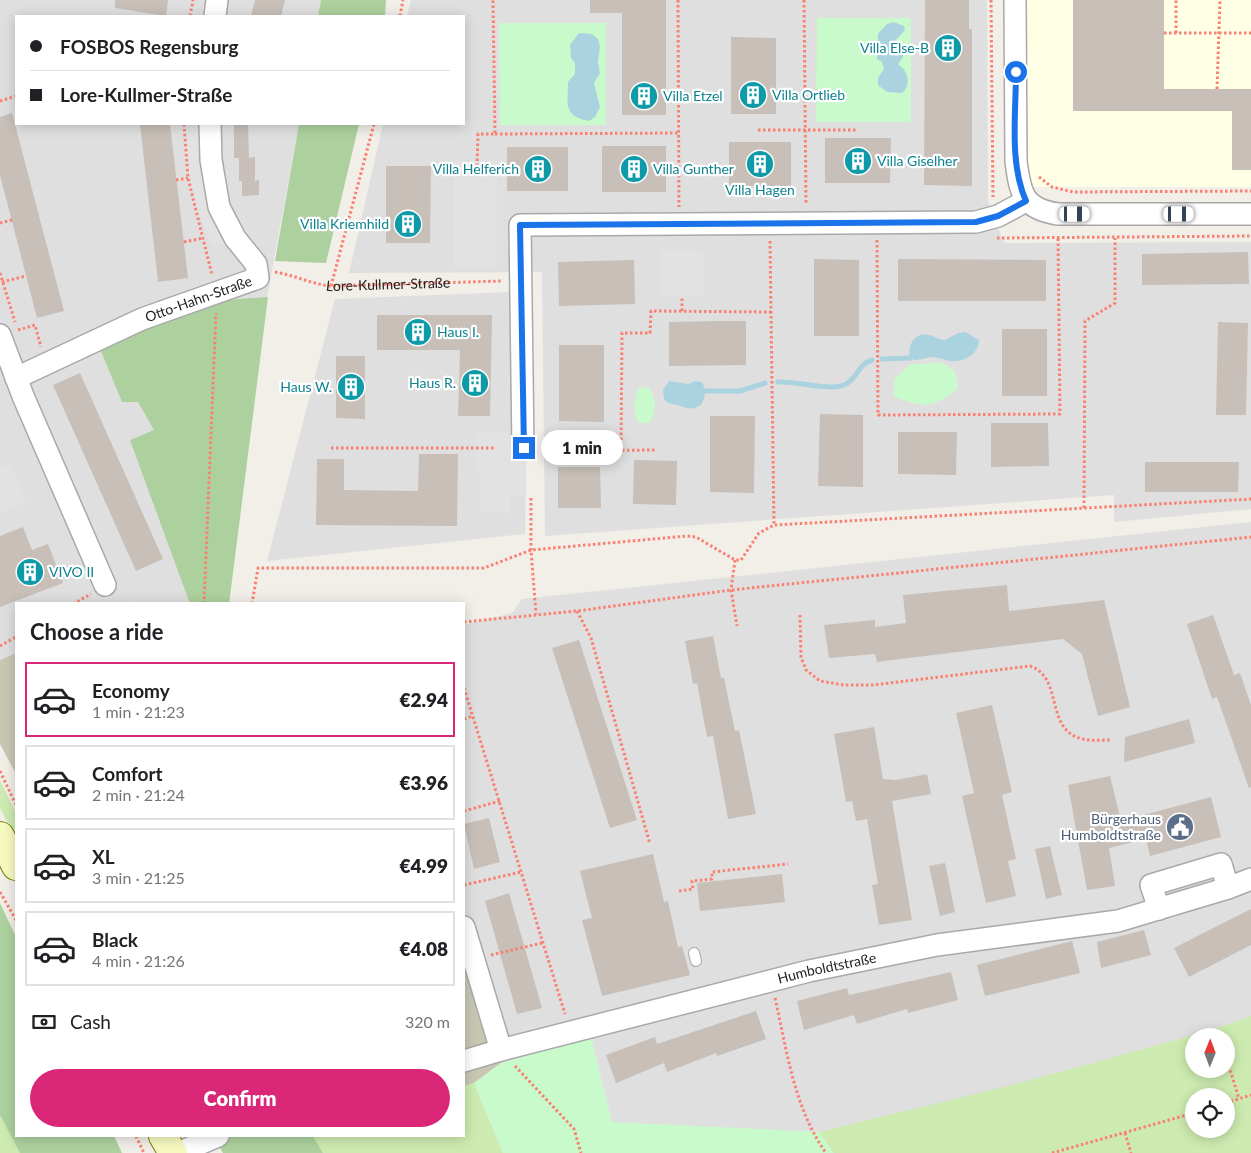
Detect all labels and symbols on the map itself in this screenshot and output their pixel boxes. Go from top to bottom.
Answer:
building icon: Villa Else-B [933,33,963,63]
place label: Villa Else-B [860,39,929,56]
route start [1005,61,1027,83]
building icon: Villa Ortlieb [738,80,768,110]
building icon: Villa Etzel [629,81,659,111]
place label: Villa Ortlieb [772,86,845,103]
place label: Villa Etzel [663,87,723,104]
building icon: Villa Giselher [843,146,873,176]
building icon: Villa Hagen [745,149,775,179]
place label: Villa Giselher [877,152,958,169]
building icon: Villa Helferich [523,154,553,184]
building icon: Villa Gunther [619,154,649,184]
place label: Villa Helferich [433,160,519,177]
place label: Villa Gunther [653,160,734,177]
place label: Villa Hagen [725,181,795,198]
car [1060,207,1090,222]
car [1164,207,1194,222]
building icon: Villa Kriemhild [393,209,423,239]
place label: Villa Kriemhild [300,215,389,232]
street label: Otto-Hahn-Straße [143,272,254,325]
street label: Lore-Kullmer-Straße [325,274,450,294]
building icon: Haus I. [403,317,433,347]
place label: Haus I. [437,323,479,340]
building icon: Haus R. [460,368,490,398]
building icon: Haus W. [336,372,366,402]
place label: Haus R. [409,374,456,391]
place label: Haus W. [280,378,332,395]
callout: 1 min [542,430,624,466]
route end [513,437,535,459]
building icon: VIVO II [15,557,45,587]
place label: VIVO II [49,563,94,580]
place label: Bürgerhaus Humboldtstraße [1061,810,1161,843]
public building icon: Bürgerhaus Humboldtstraße [1165,812,1195,842]
street label: Humboldtstraße [776,949,877,987]
north arrow [1185,1028,1235,1078]

